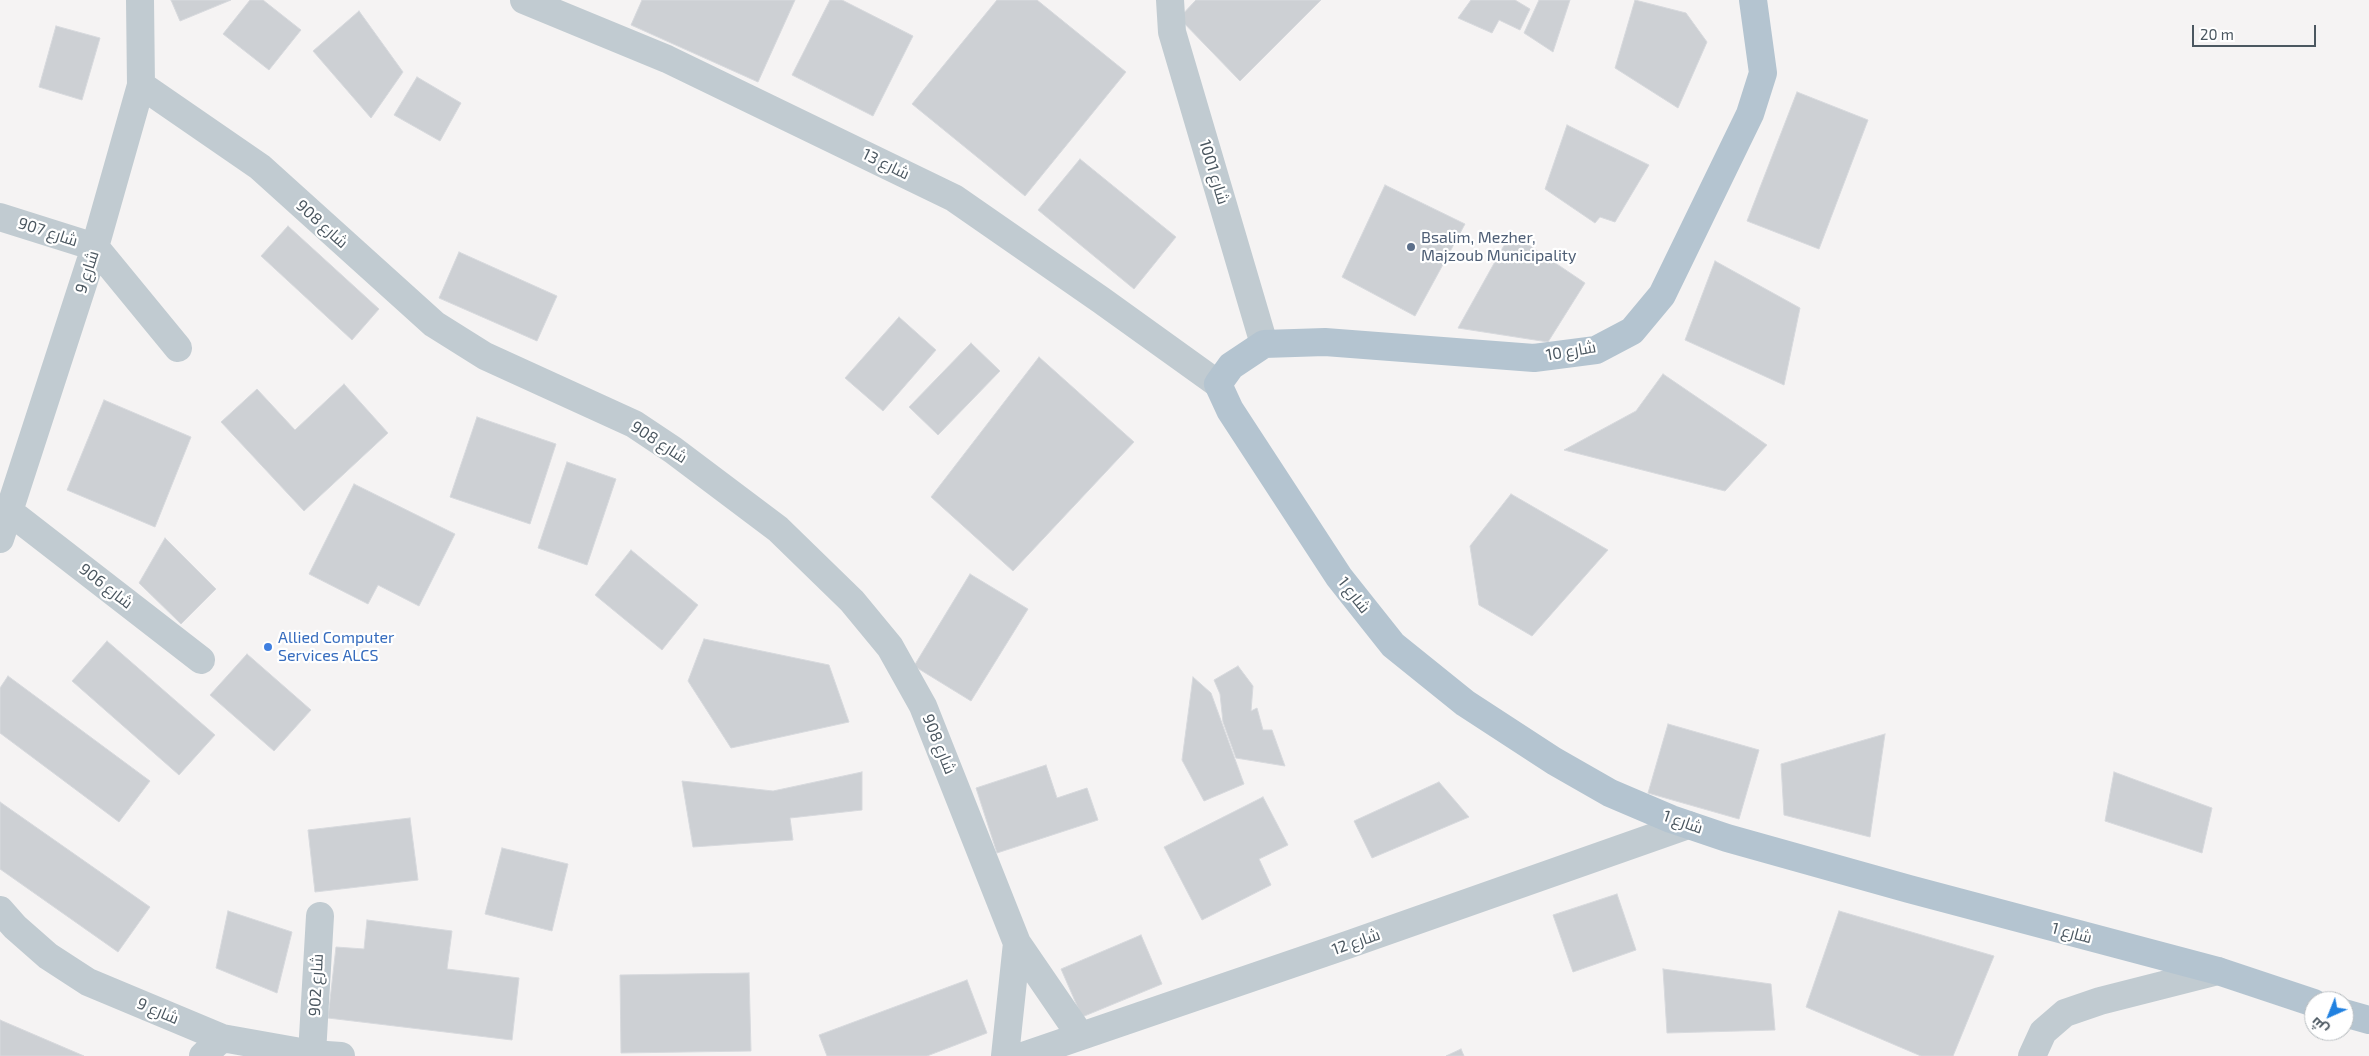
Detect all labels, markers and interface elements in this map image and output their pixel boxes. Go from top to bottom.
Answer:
scale bar [2194,15,2318,47]
text: 20 m [2200,25,2234,43]
street label: شارع 1001 [1195,137,1233,207]
street label: شارع 13 [859,144,913,184]
street label: شارع 908 [292,196,352,252]
street label: شارع 907 [16,213,80,251]
place label: Bsalim, Mezher, Majzoub Municipality [1421,228,1576,266]
marker: Bsalim, Mezher, Majzoub Municipality [1405,241,1417,253]
street label: شارع 9 [71,248,103,296]
street label: شارع 10 [1544,337,1598,365]
street label: شارع 908 [627,417,691,467]
street label: شارع 906 [75,559,137,613]
street label: شارع 1 [1334,573,1374,617]
place label: Allied Computer Services ALCS [278,628,394,666]
marker: Allied Computer Services ALCS [262,641,274,653]
street label: شارع 908 [918,711,960,777]
street label: شارع 1 [1661,806,1705,838]
street label: شارع 1 [2050,918,2094,948]
street label: شارع 12 [1329,925,1383,959]
street label: شارع 902 [305,953,327,1017]
north arrow [2304,991,2354,1041]
street label: شارع 9 [134,994,182,1028]
text: ش [2307,1014,2331,1039]

